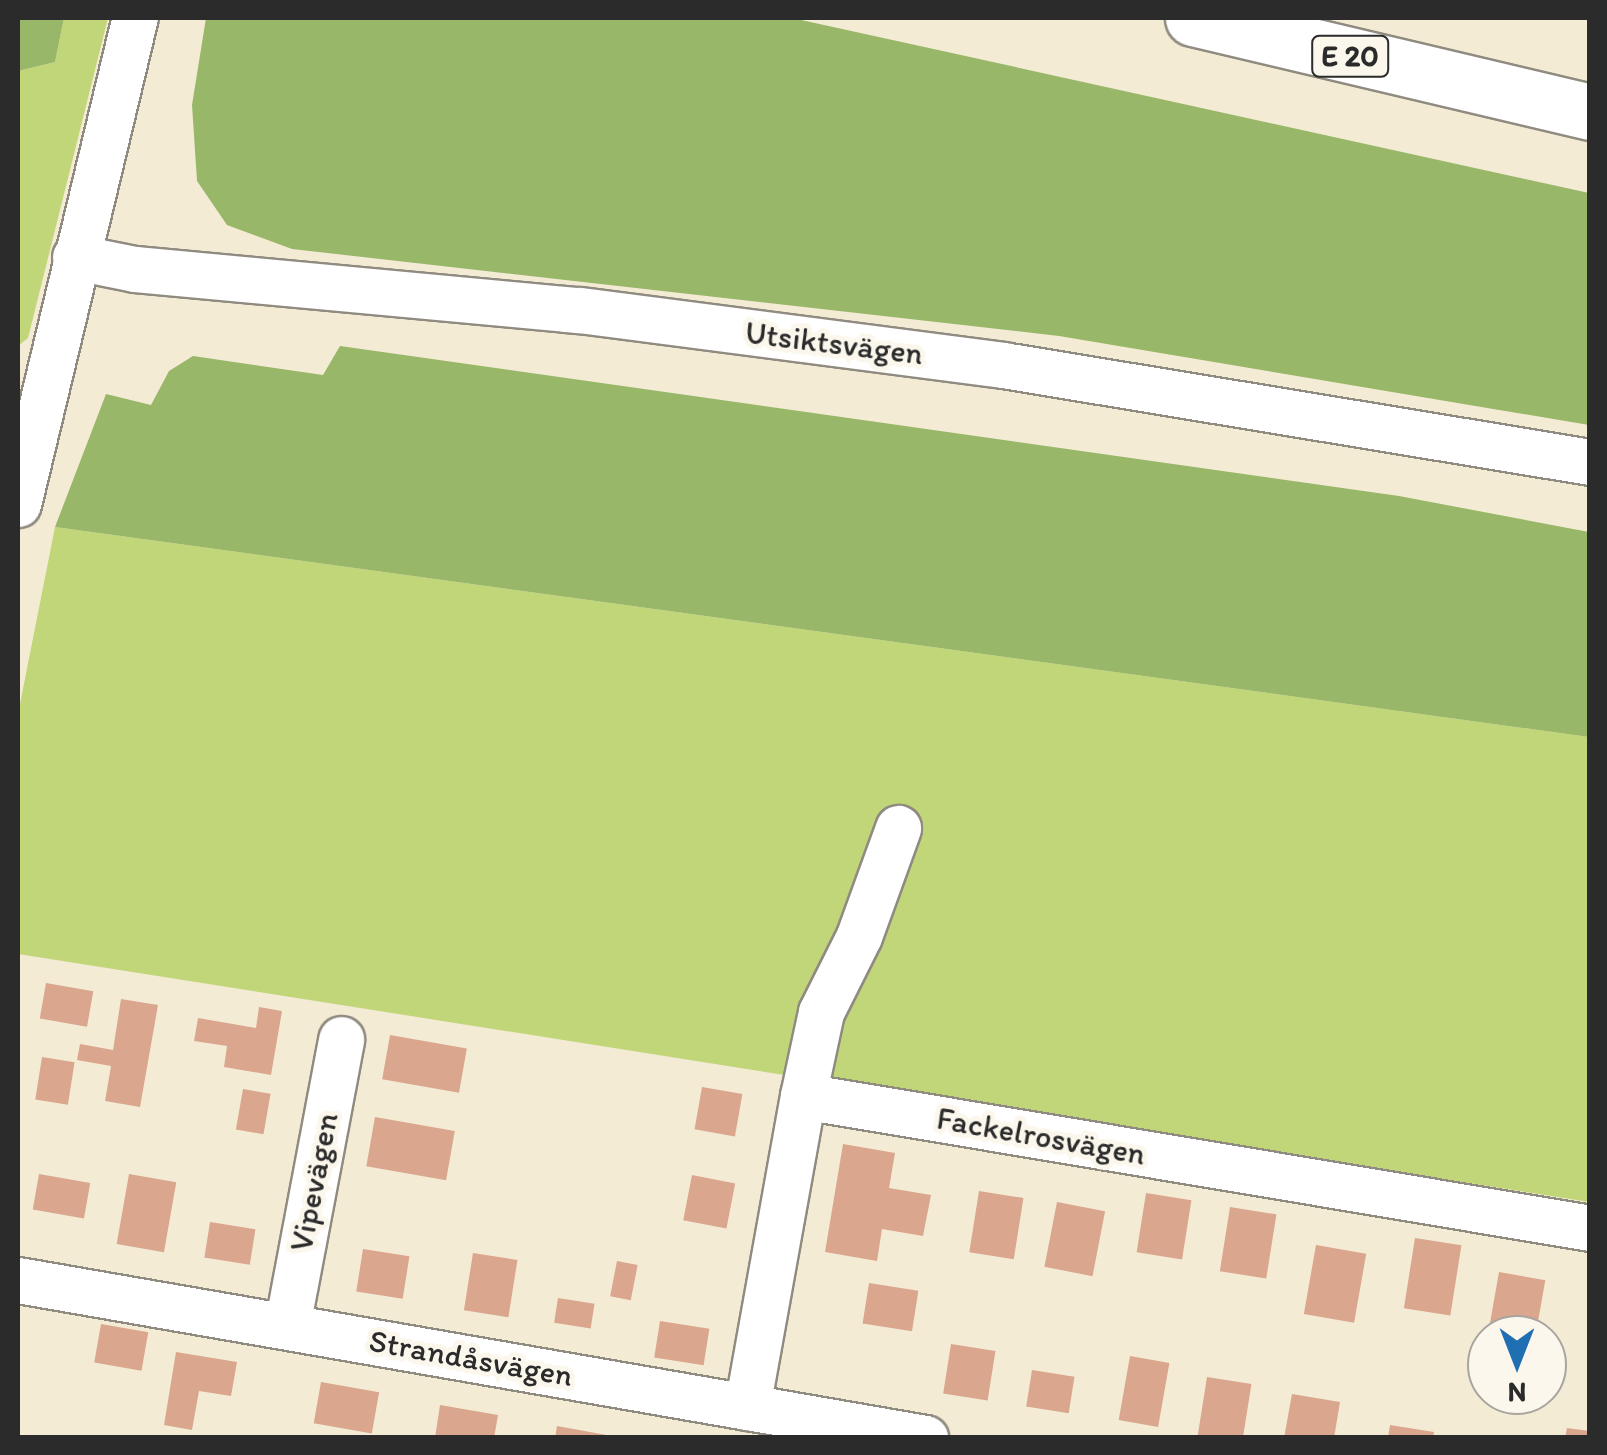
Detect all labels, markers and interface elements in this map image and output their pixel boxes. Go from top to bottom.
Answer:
road number: E 20 [1310,31,1390,81]
street label: Utsiktsvägen [743,313,925,373]
street label: Fackelrosvägen [934,1099,1148,1173]
street label: Vipevägen [282,1109,346,1255]
north arrow [1467,1315,1567,1415]
street label: Strandåsvägen [366,1321,576,1395]
text: N [1508,1376,1526,1410]

